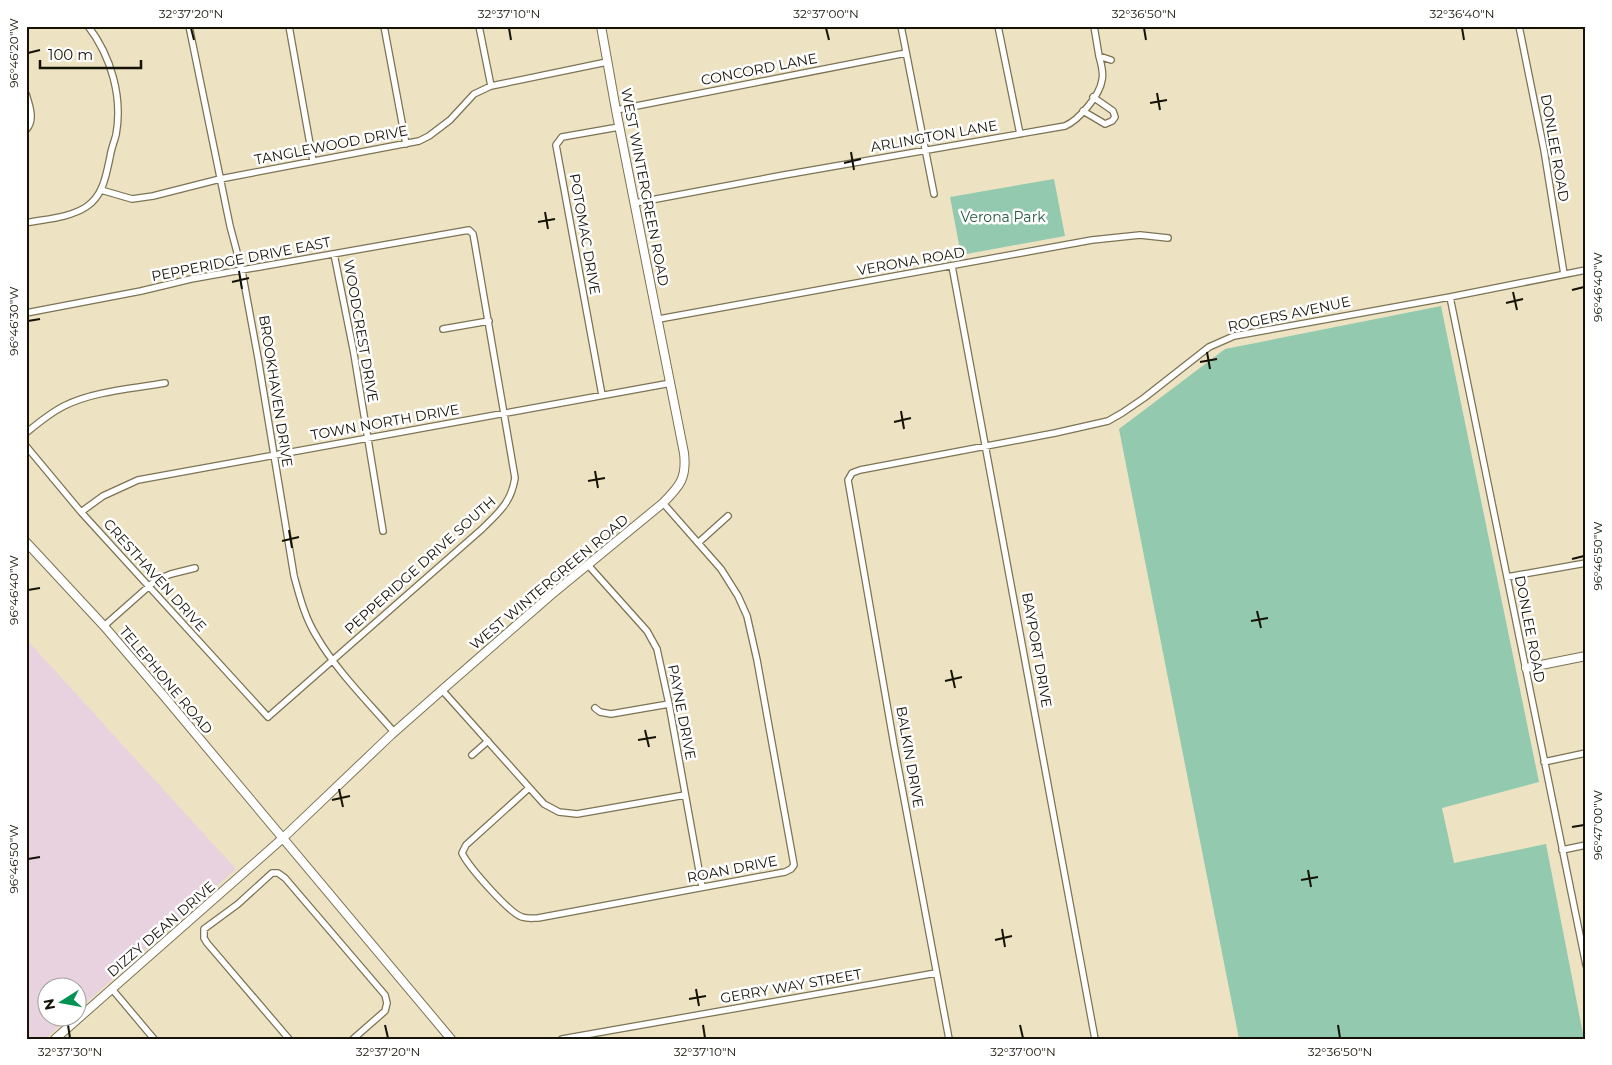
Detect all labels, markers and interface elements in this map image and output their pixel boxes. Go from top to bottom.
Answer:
text: 32°37'20"N [159,6,223,21]
text: 32°37'10"N [478,6,540,21]
text: 32°37'00"N [793,6,859,21]
text: 32°36'50"N [1112,6,1176,21]
text: 32°36'40"N [1430,6,1494,21]
text: 96°46'20"W [6,18,21,88]
scale bar [40,38,141,70]
text: 100 m [48,45,93,64]
street label: CONCORD LANE [699,49,819,89]
street label: WEST WINTERGREEN ROAD [617,86,673,288]
street label: DONLEE ROAD [1537,93,1573,203]
street label: ARLINGTON LANE [869,116,999,156]
street label: TANGLEWOOD DRIVE [253,121,409,169]
street label: POTOMAC DRIVE [565,172,605,296]
park label: Verona Park [960,208,1046,226]
street label: PEPPERIDGE DRIVE EAST [150,233,332,285]
street label: VERONA ROAD [856,243,966,279]
text: 96°46'40"W [1590,252,1605,322]
street label: WOODCREST DRIVE [340,258,382,404]
text: 96°46'30"W [6,286,21,356]
street label: ROGERS AVENUE [1226,292,1352,336]
street label: BROOKHAVEN DRIVE [255,314,297,468]
street label: TOWN NORTH DRIVE [309,400,461,444]
street label: PEPPERIDGE DRIVE SOUTH [341,492,499,638]
street label: WEST WINTERGREEN ROAD [466,510,632,654]
street label: CRESTHAVEN DRIVE [100,515,210,635]
text: 96°46'50"W [1590,521,1605,591]
text: 96°46'40"W [6,555,21,625]
street label: DONLEE ROAD [1511,574,1549,684]
street label: BAYPORT DRIVE [1018,591,1056,709]
street label: TELEPHONE ROAD [115,622,217,738]
street label: PAYNE DRIVE [664,663,700,761]
street label: BALKIN DRIVE [892,705,928,809]
text: 96°47'00"W [1590,790,1605,860]
text: 96°46'50"W [6,824,21,894]
street label: ROAN DRIVE [685,851,779,887]
street label: DIZZY DEAN DRIVE [103,877,219,981]
street label: GERRY WAY STREET [719,965,863,1007]
north arrow [38,978,88,1028]
text: N [39,997,59,1012]
text: 32°37'30"N [38,1044,102,1059]
text: 32°37'20"N [356,1044,420,1059]
text: 32°37'10"N [674,1044,736,1059]
text: 32°37'00"N [990,1044,1056,1059]
text: 32°36'50"N [1308,1044,1372,1059]

